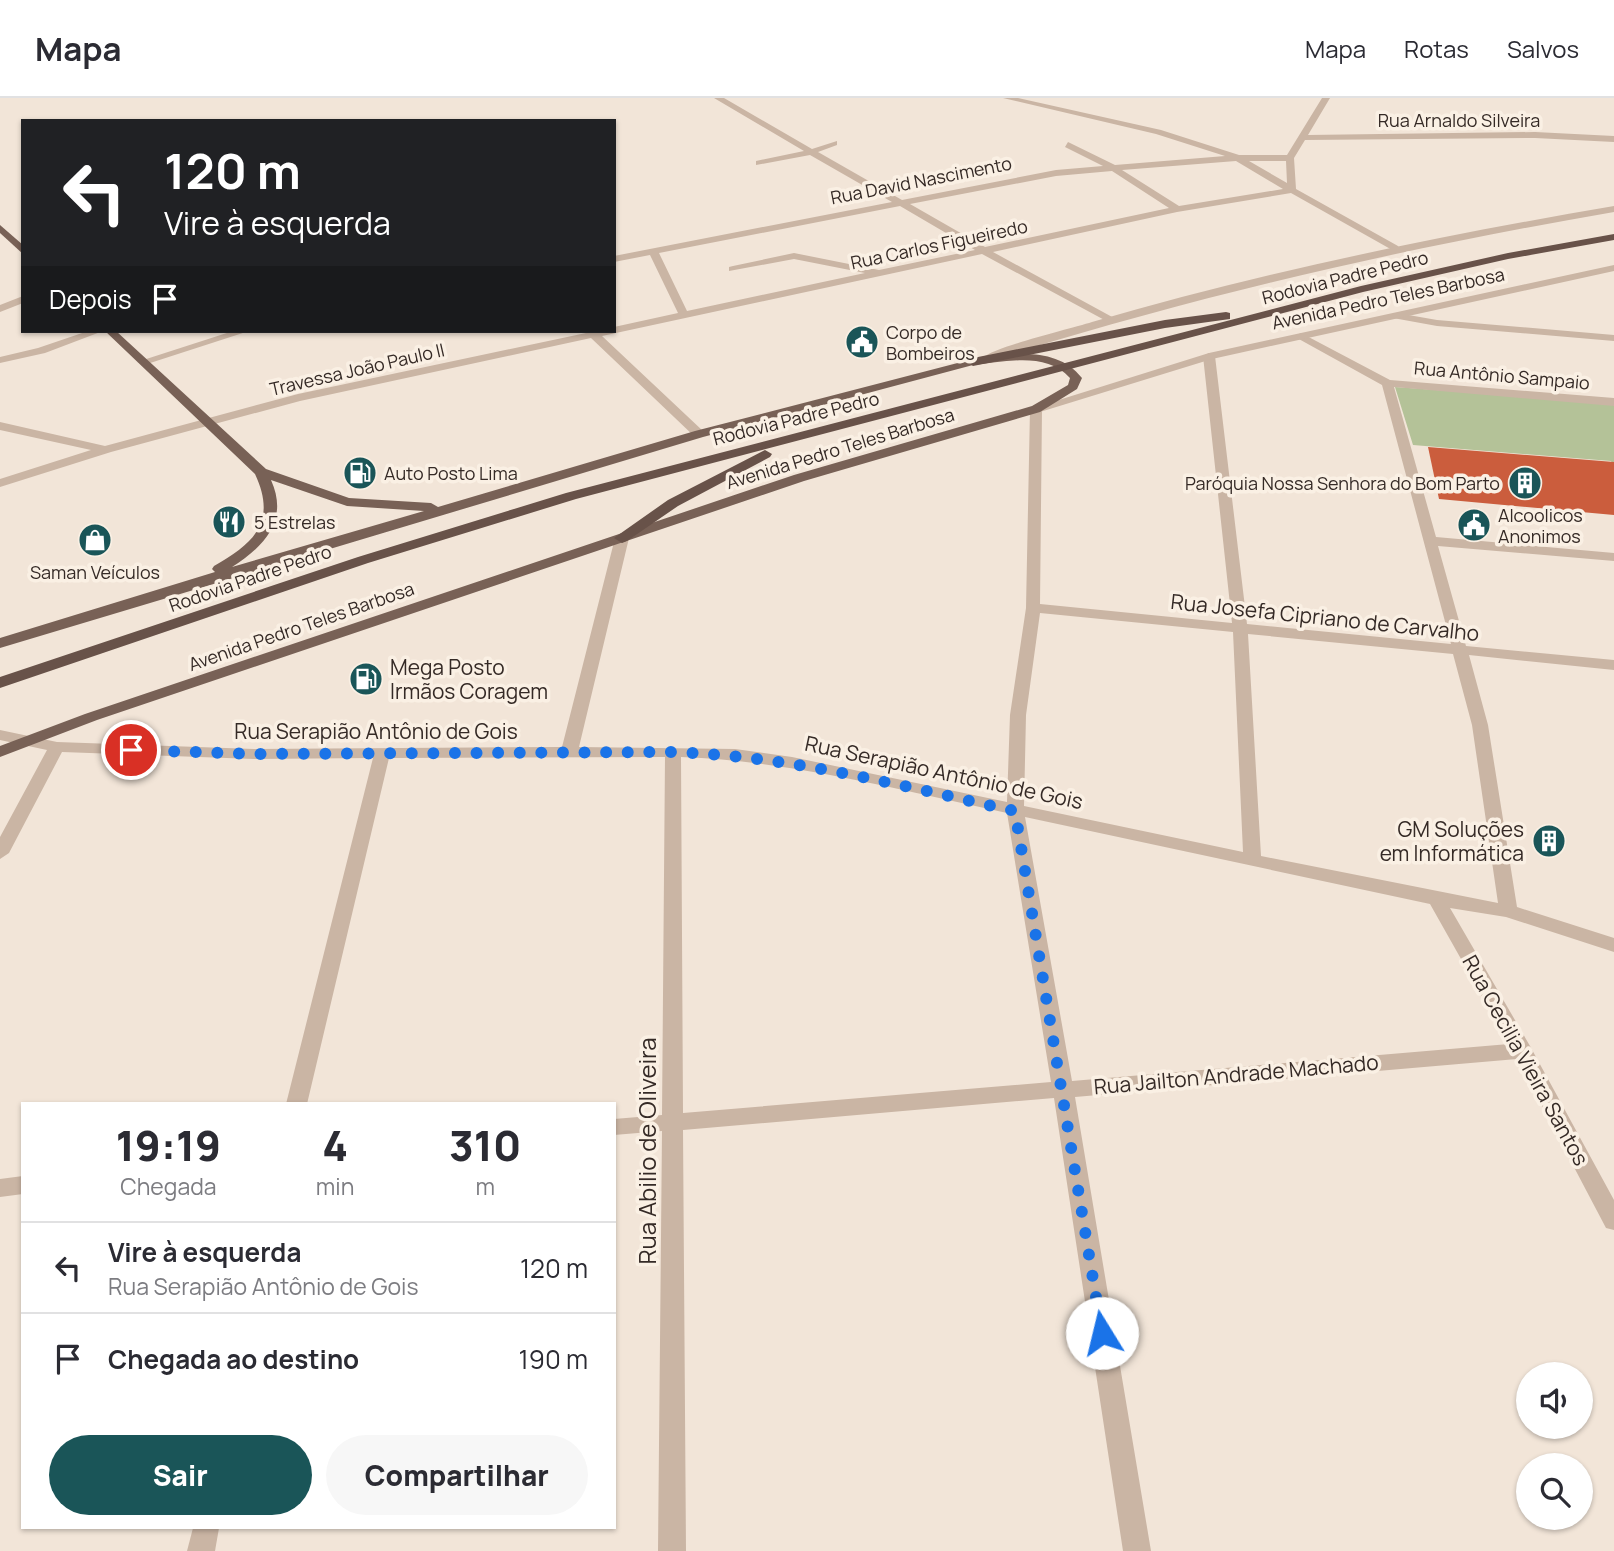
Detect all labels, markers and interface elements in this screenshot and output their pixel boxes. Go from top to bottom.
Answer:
text: Mapa [35,26,122,71]
text: Mapa [1305,32,1366,65]
text: Rotas [1404,32,1469,65]
text: Salvos [1507,32,1579,65]
street label: Rua Arnaldo Silveira [1378,108,1540,132]
text: 120 m [164,137,301,204]
icon: left [49,147,140,238]
street label: Rua David Nascimento [828,151,1014,209]
text: Vire à esquerda [164,201,391,245]
street label: Rua Carlos Figueiredo [848,214,1030,274]
street label: Rodovia Padre Pedro [1259,245,1431,309]
street label: Avenida Pedro Teles Barbosa [1269,262,1507,334]
icon: arrive [146,280,184,318]
text: Depois [49,281,132,317]
place label: Corpo de Bombeiros [886,320,975,365]
public building icon: Corpo de Bombeiros [843,323,881,361]
street label: Travessa João Paulo II [267,337,447,401]
street label: Rua Antônio Sampaio [1413,355,1591,395]
street label: Rodovia Padre Pedro [710,386,882,450]
street label: Avenida Pedro Teles Barbosa [723,402,957,494]
fuel station icon: Auto Posto Lima [341,454,379,492]
place label: Auto Posto Lima [384,461,518,485]
building icon: Paróquia Nossa Senhora do Bom Parto [1506,464,1544,502]
place label: Paróquia Nossa Senhora do Bom Parto [1185,471,1500,495]
restaurant icon: 5 Estrelas [210,503,248,541]
place label: Alcoolicos Anonimos [1498,503,1583,548]
public building icon: Alcoolicos Anonimos [1455,506,1493,544]
place label: 5 Estrelas [254,510,335,534]
shop icon: Saman Veículos [76,521,114,559]
street label: Rodovia Padre Pedro [166,539,334,617]
place label: Saman Veículos [30,560,160,584]
street label: Avenida Pedro Teles Barbosa [185,576,417,676]
street label: Rua Josefa Cipriano de Carvalho [1169,587,1481,647]
place label: Mega Posto Irmãos Coragem [390,653,548,705]
fuel station icon: Mega Posto Irmãos Coragem [347,660,385,698]
street label: Rua Serapião Antônio de Gois [234,717,518,745]
pin [101,720,161,780]
street label: Rua Serapião Antônio de Gois [802,729,1086,815]
icon: arrive [112,731,150,769]
place label: GM Soluções em Informática [1380,815,1524,867]
building icon: GM Soluções em Informática [1530,822,1568,860]
street label: Rua Cecilia Vieira Santos [1456,950,1596,1170]
street label: Rua Abilio de Oliveira [630,1037,663,1265]
street label: Rua Jailton Andrade Machado [1092,1048,1380,1100]
text: 19:19 [116,1116,221,1174]
text: 4 [322,1116,348,1174]
text: 310 [449,1116,521,1174]
text: Chegada [120,1170,217,1202]
text: min [316,1170,354,1202]
text: m [475,1170,495,1202]
text: Vire à esquerda [108,1234,301,1270]
icon: left [49,1249,87,1287]
text: 120 m [520,1250,588,1286]
text: Rua Serapião Antônio de Gois [108,1270,419,1302]
position arrow [1065,1296,1139,1370]
icon: arrive [49,1340,87,1378]
text: Chegada ao destino [108,1341,359,1377]
text: 190 m [519,1341,588,1377]
map controls [1516,1362,1593,1530]
button: sound [1516,1362,1593,1439]
button: Sair [49,1435,312,1515]
button: Compartilhar [326,1435,588,1515]
button: search [1516,1453,1593,1530]

